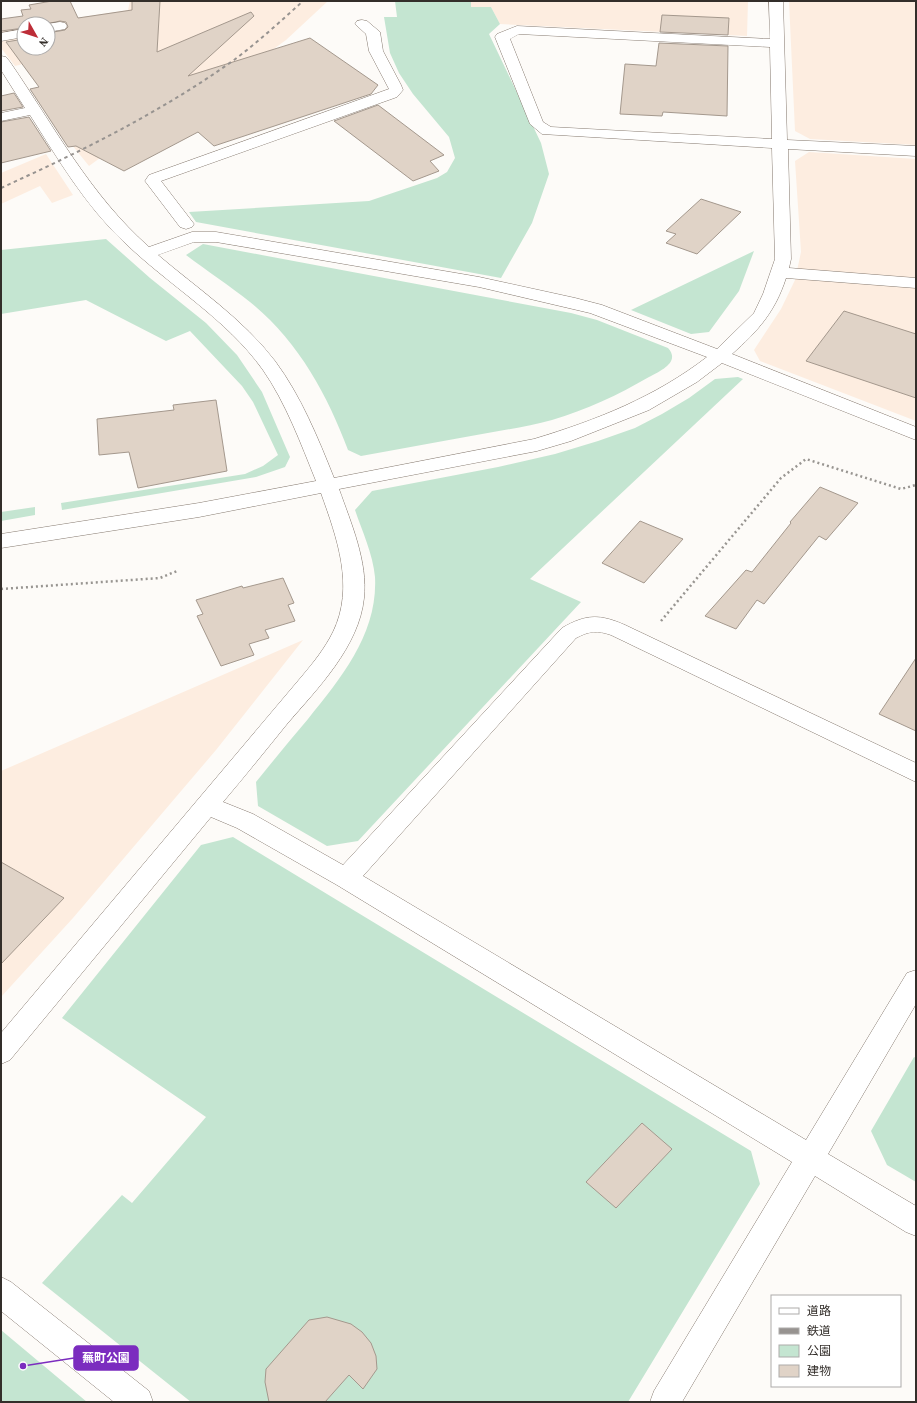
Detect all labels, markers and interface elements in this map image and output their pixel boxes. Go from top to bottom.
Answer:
north arrow [16,16,56,56]
text: N [35,34,52,50]
legend [771,1295,901,1387]
text: 道路 [807,1303,831,1319]
text: 鉄道 [807,1323,831,1339]
text: 公園 [807,1343,831,1359]
callout: 蕪町公園 [74,1346,138,1370]
text: 蕪町公園 [82,1350,130,1366]
text: 建物 [807,1363,831,1379]

